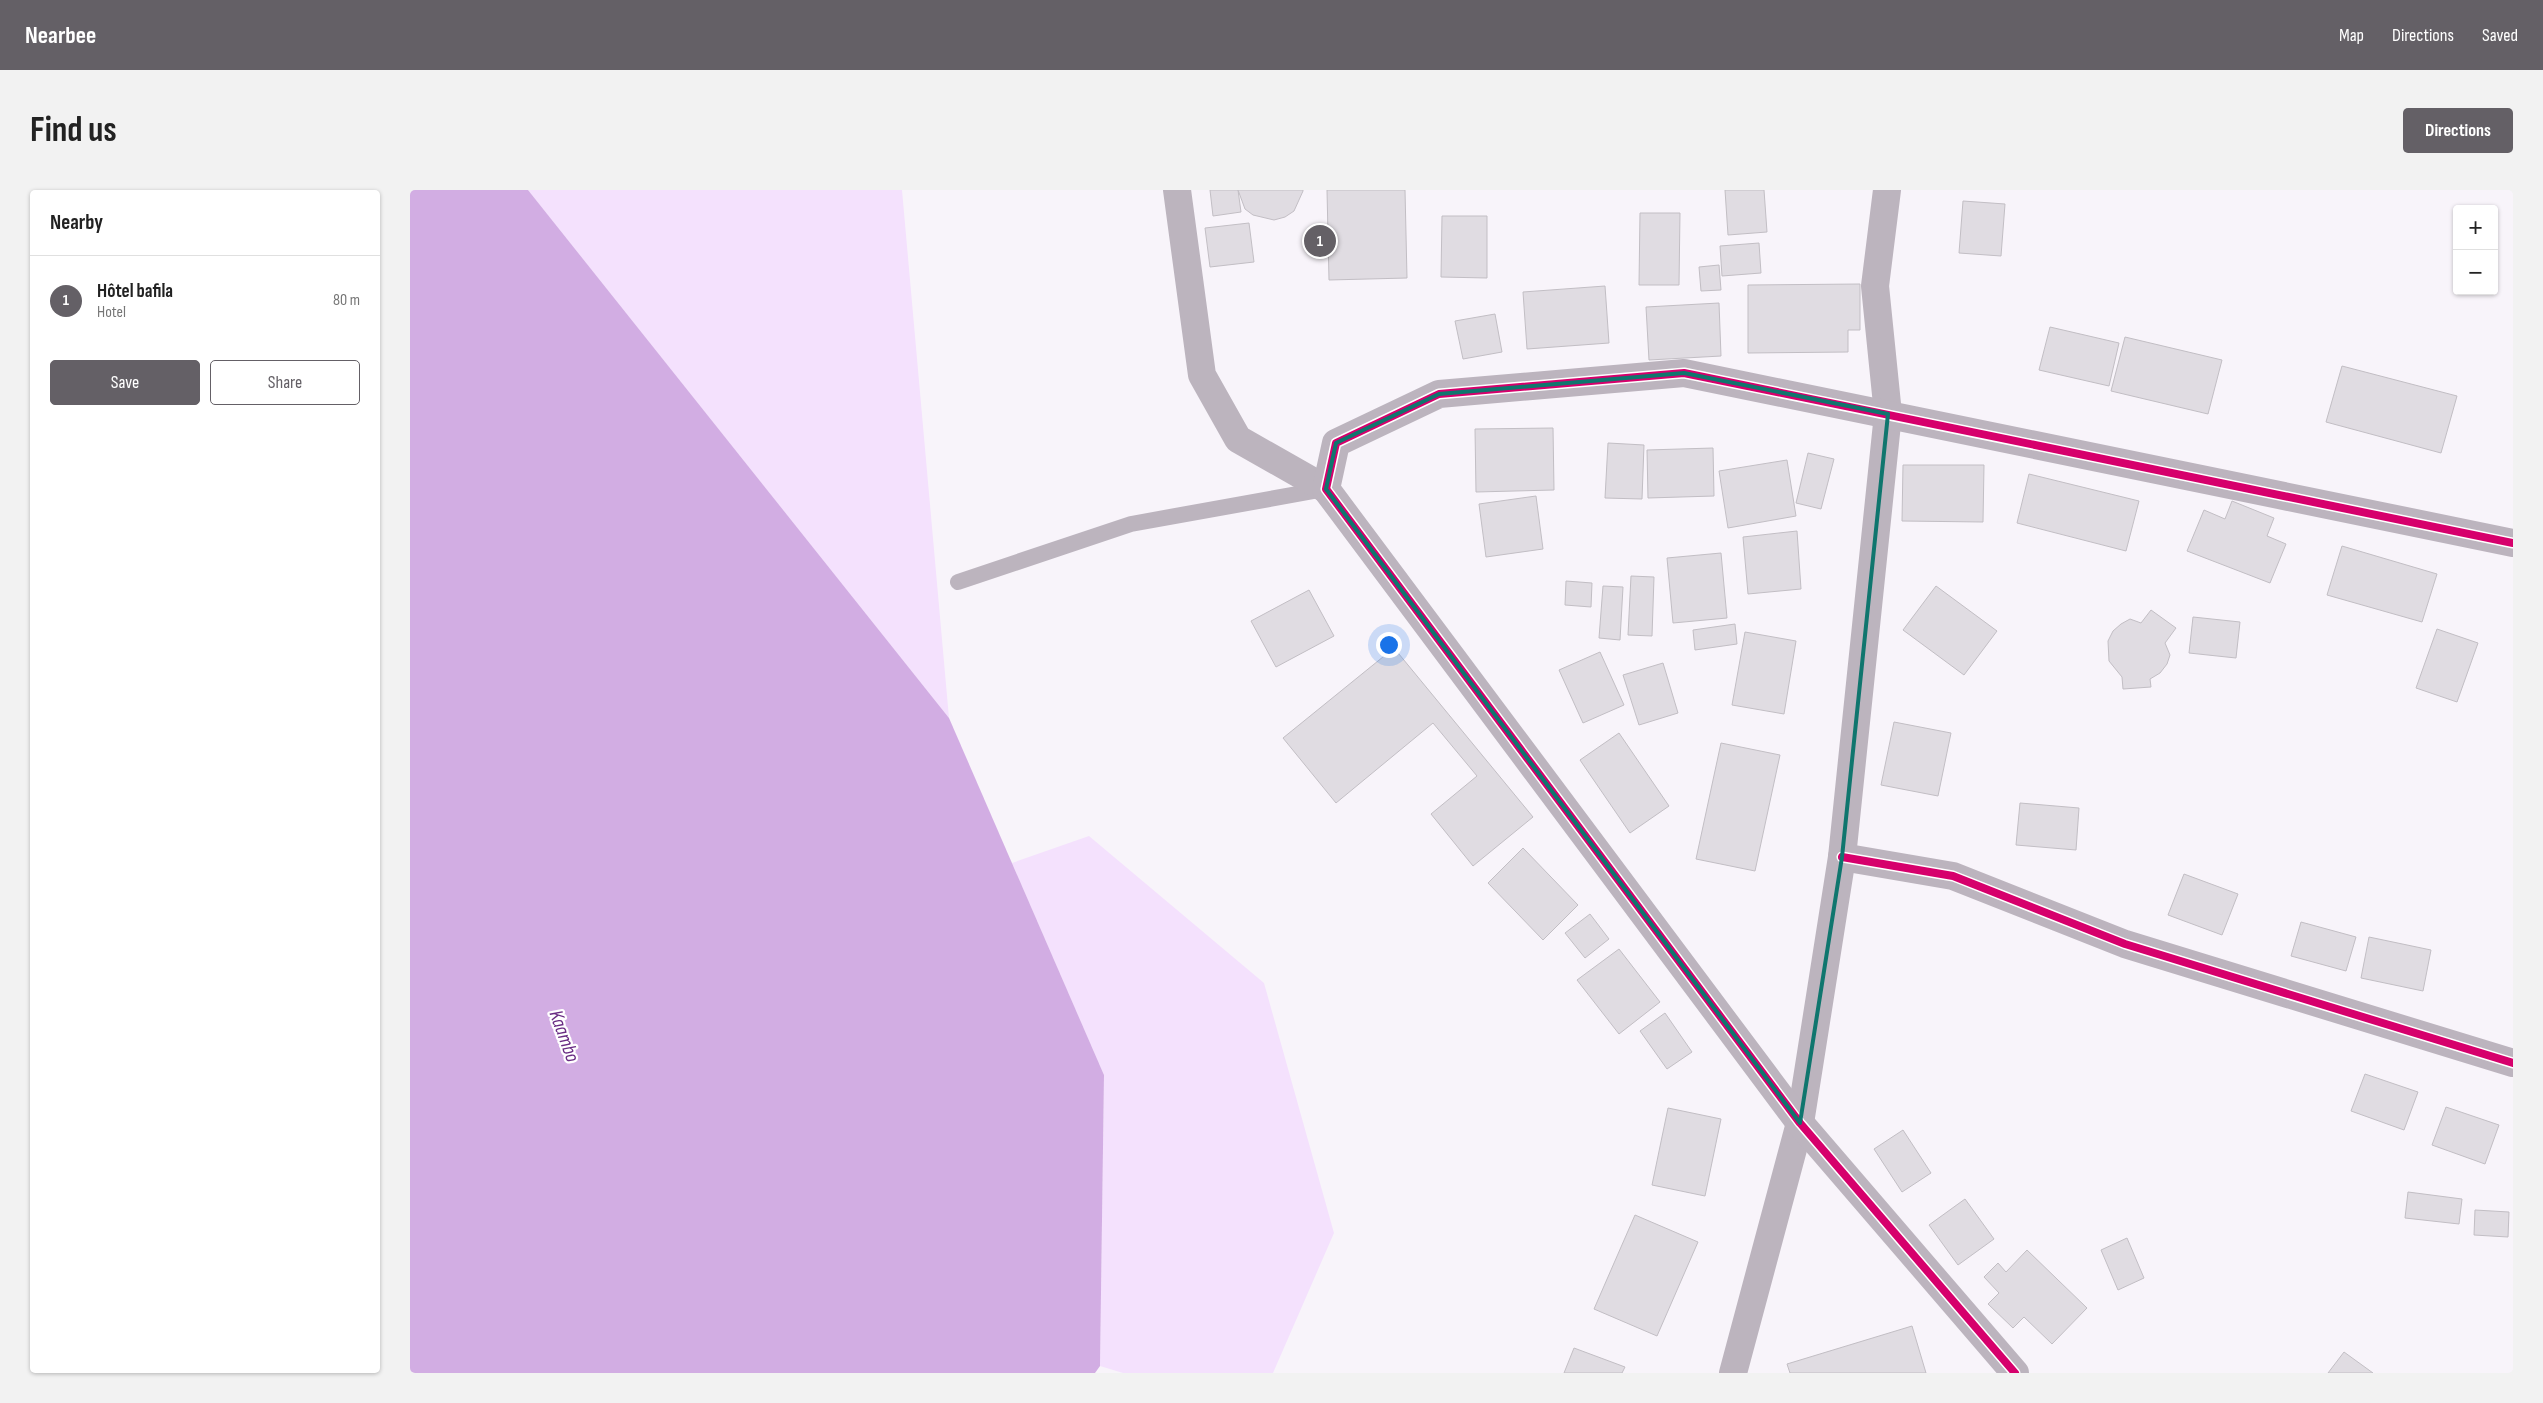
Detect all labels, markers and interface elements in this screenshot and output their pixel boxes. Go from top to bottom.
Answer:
text: Nearbee [25,21,96,50]
text: Map [2339,25,2364,46]
text: Directions [2392,25,2454,46]
text: Saved [2482,25,2518,46]
button: Directions [2403,108,2513,153]
text: Find us [30,109,117,152]
map controls [2453,205,2498,295]
button: + [2453,205,2498,250]
text: Nearby [50,210,103,235]
pin: 1 [1304,222,1336,260]
button: − [2453,250,2498,295]
text: Hôtel bafila [97,280,173,303]
text: 1 [63,291,69,310]
text: 80 m [333,291,360,310]
text: Hotel [97,303,126,322]
button: Save [50,360,200,405]
button: Share [210,360,360,405]
your location [1376,632,1402,658]
water label: Kaambo [544,1007,584,1065]

